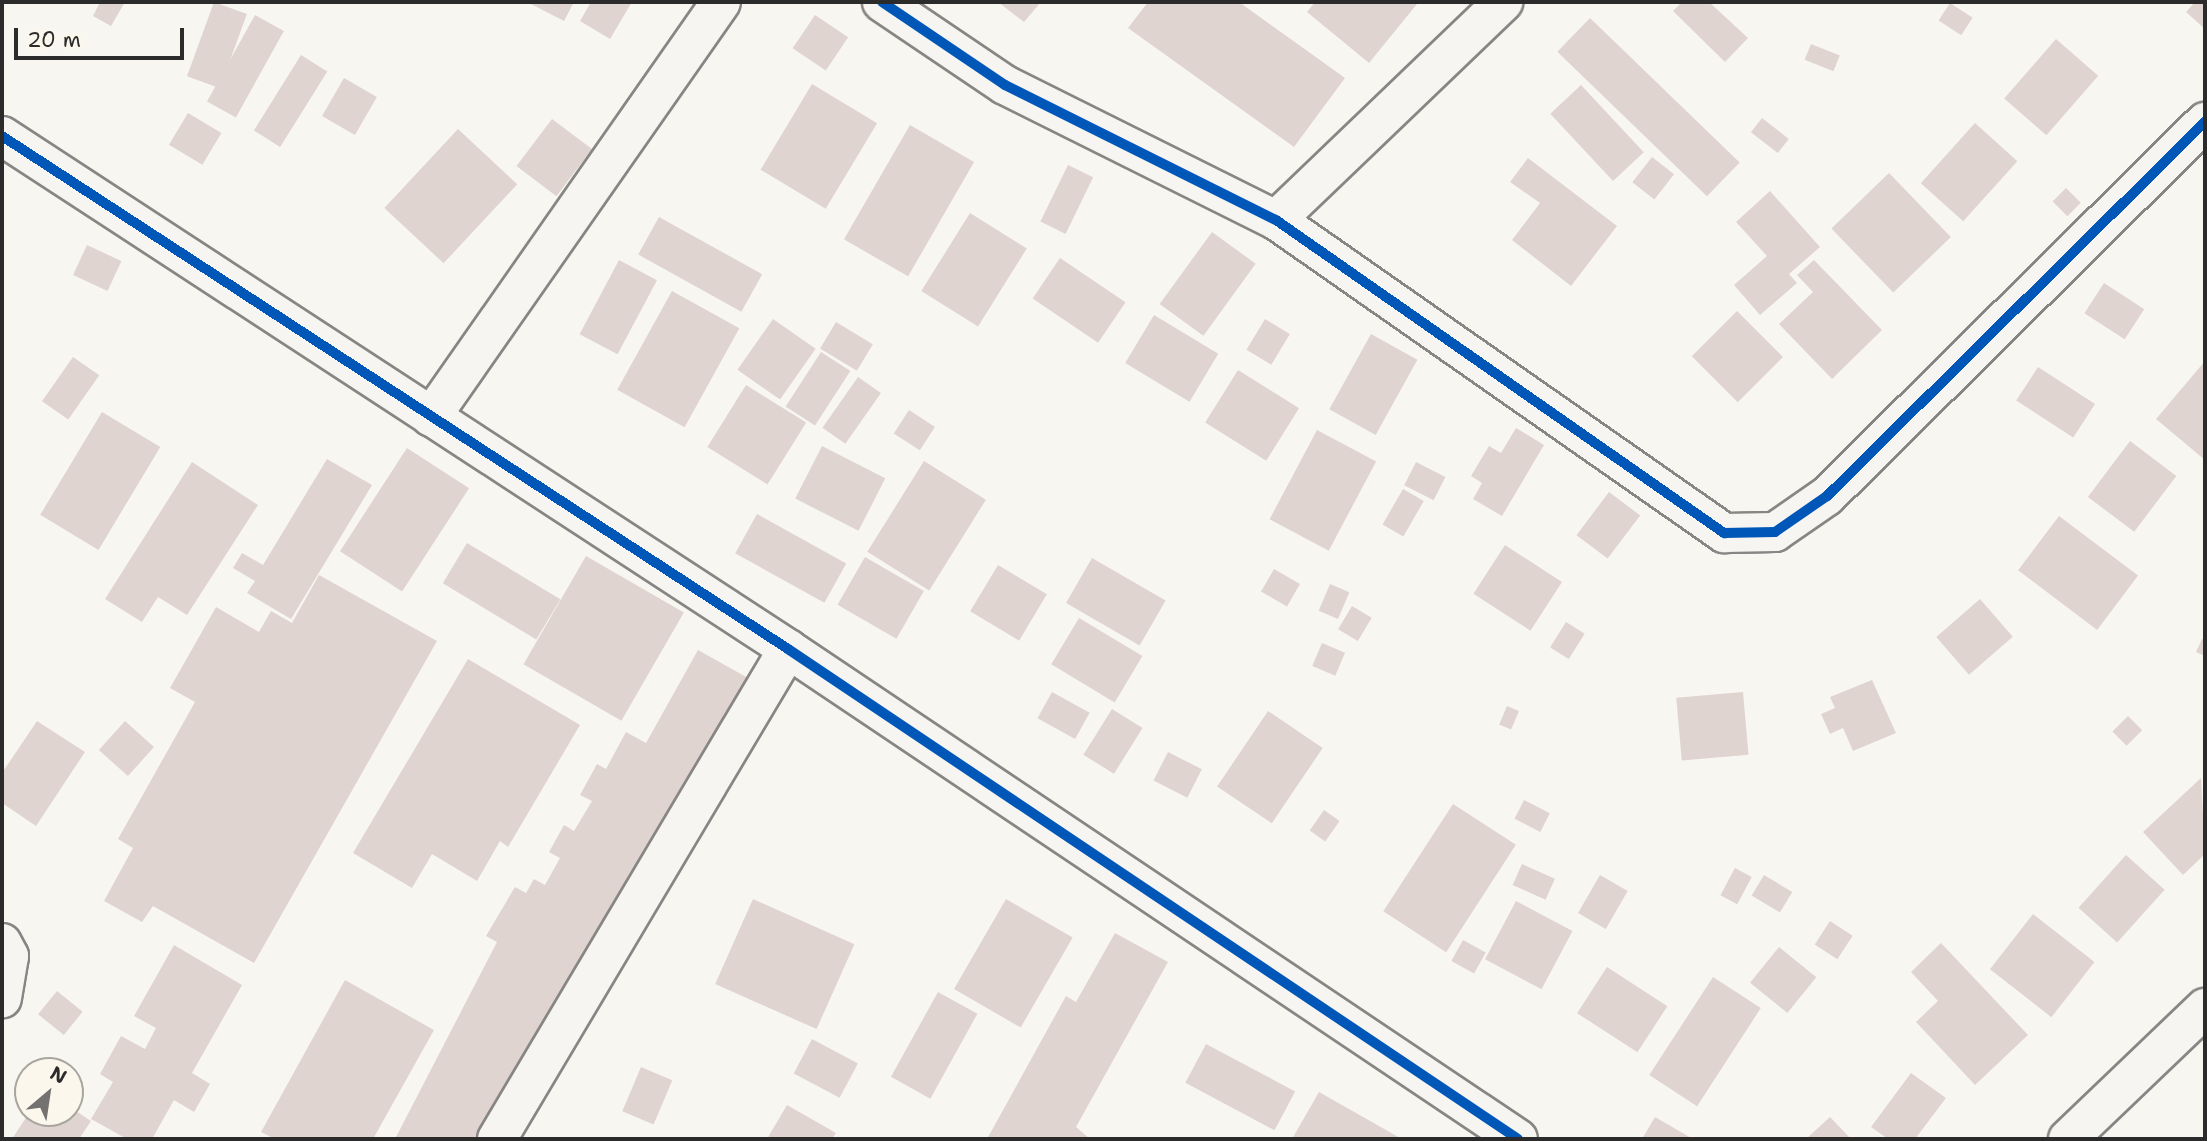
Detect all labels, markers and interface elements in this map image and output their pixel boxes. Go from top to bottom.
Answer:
scale bar [18,14,187,58]
text: 20 m [27,26,81,54]
north arrow [14,1057,84,1127]
text: N [46,1060,71,1090]

